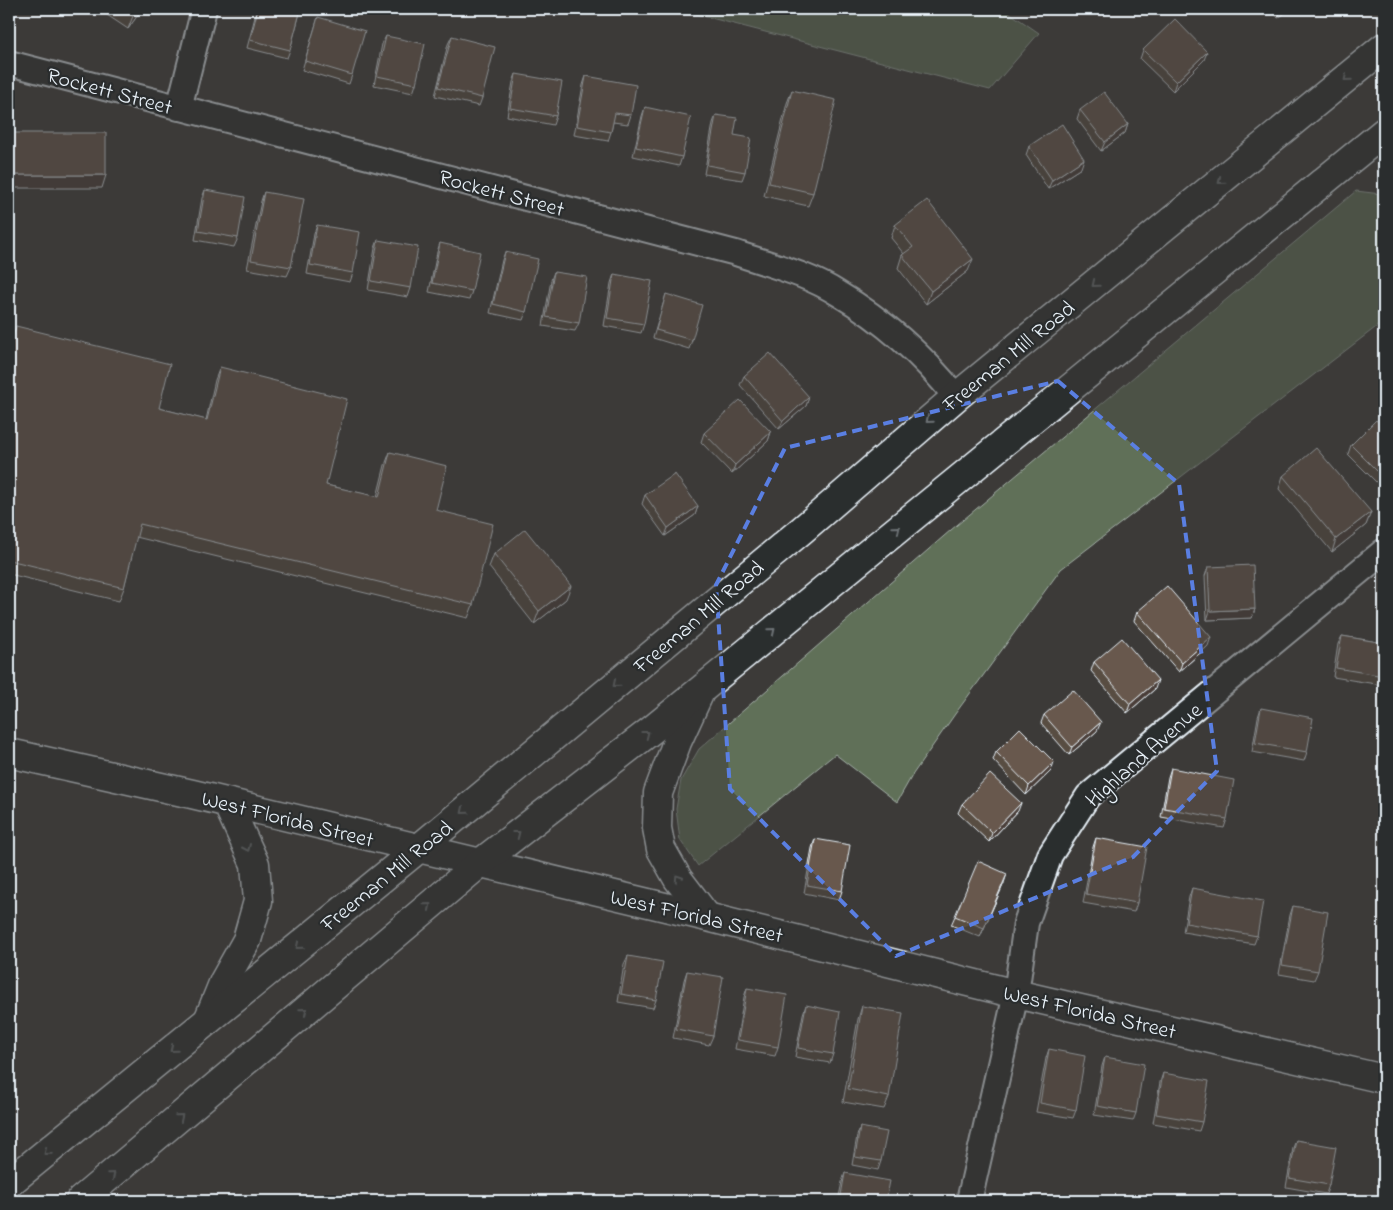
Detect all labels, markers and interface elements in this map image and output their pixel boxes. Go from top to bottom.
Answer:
street label: Rockett Street [43,61,176,125]
one-way arrow [1344,72,1353,81]
street label: Rockett Street [435,163,568,227]
one-way arrow [1218,175,1227,183]
one-way arrow [1092,278,1101,286]
street label: Freeman Mill Road [936,294,1083,421]
one-way arrow [926,414,935,423]
one-way arrow [892,525,901,534]
street label: Freeman Mill Road [627,554,772,683]
one-way arrow [766,628,775,637]
one-way arrow [613,679,622,687]
street label: Highland Avenue [1079,696,1211,817]
one-way arrow [640,731,649,740]
street label: West Florida Street [198,784,377,858]
one-way arrow [461,805,470,814]
street label: Freeman Mill Road [314,814,461,941]
one-way arrow [511,831,520,839]
one-way arrow [241,843,252,852]
one-way arrow [674,874,684,883]
street label: West Florida Street [607,882,786,953]
one-way arrow [423,903,432,912]
one-way arrow [296,941,305,949]
street label: West Florida Street [1000,978,1179,1049]
one-way arrow [299,1008,308,1017]
one-way arrow [170,1043,179,1051]
one-way arrow [175,1113,184,1122]
one-way arrow [44,1146,53,1154]
one-way arrow [106,1171,115,1180]

